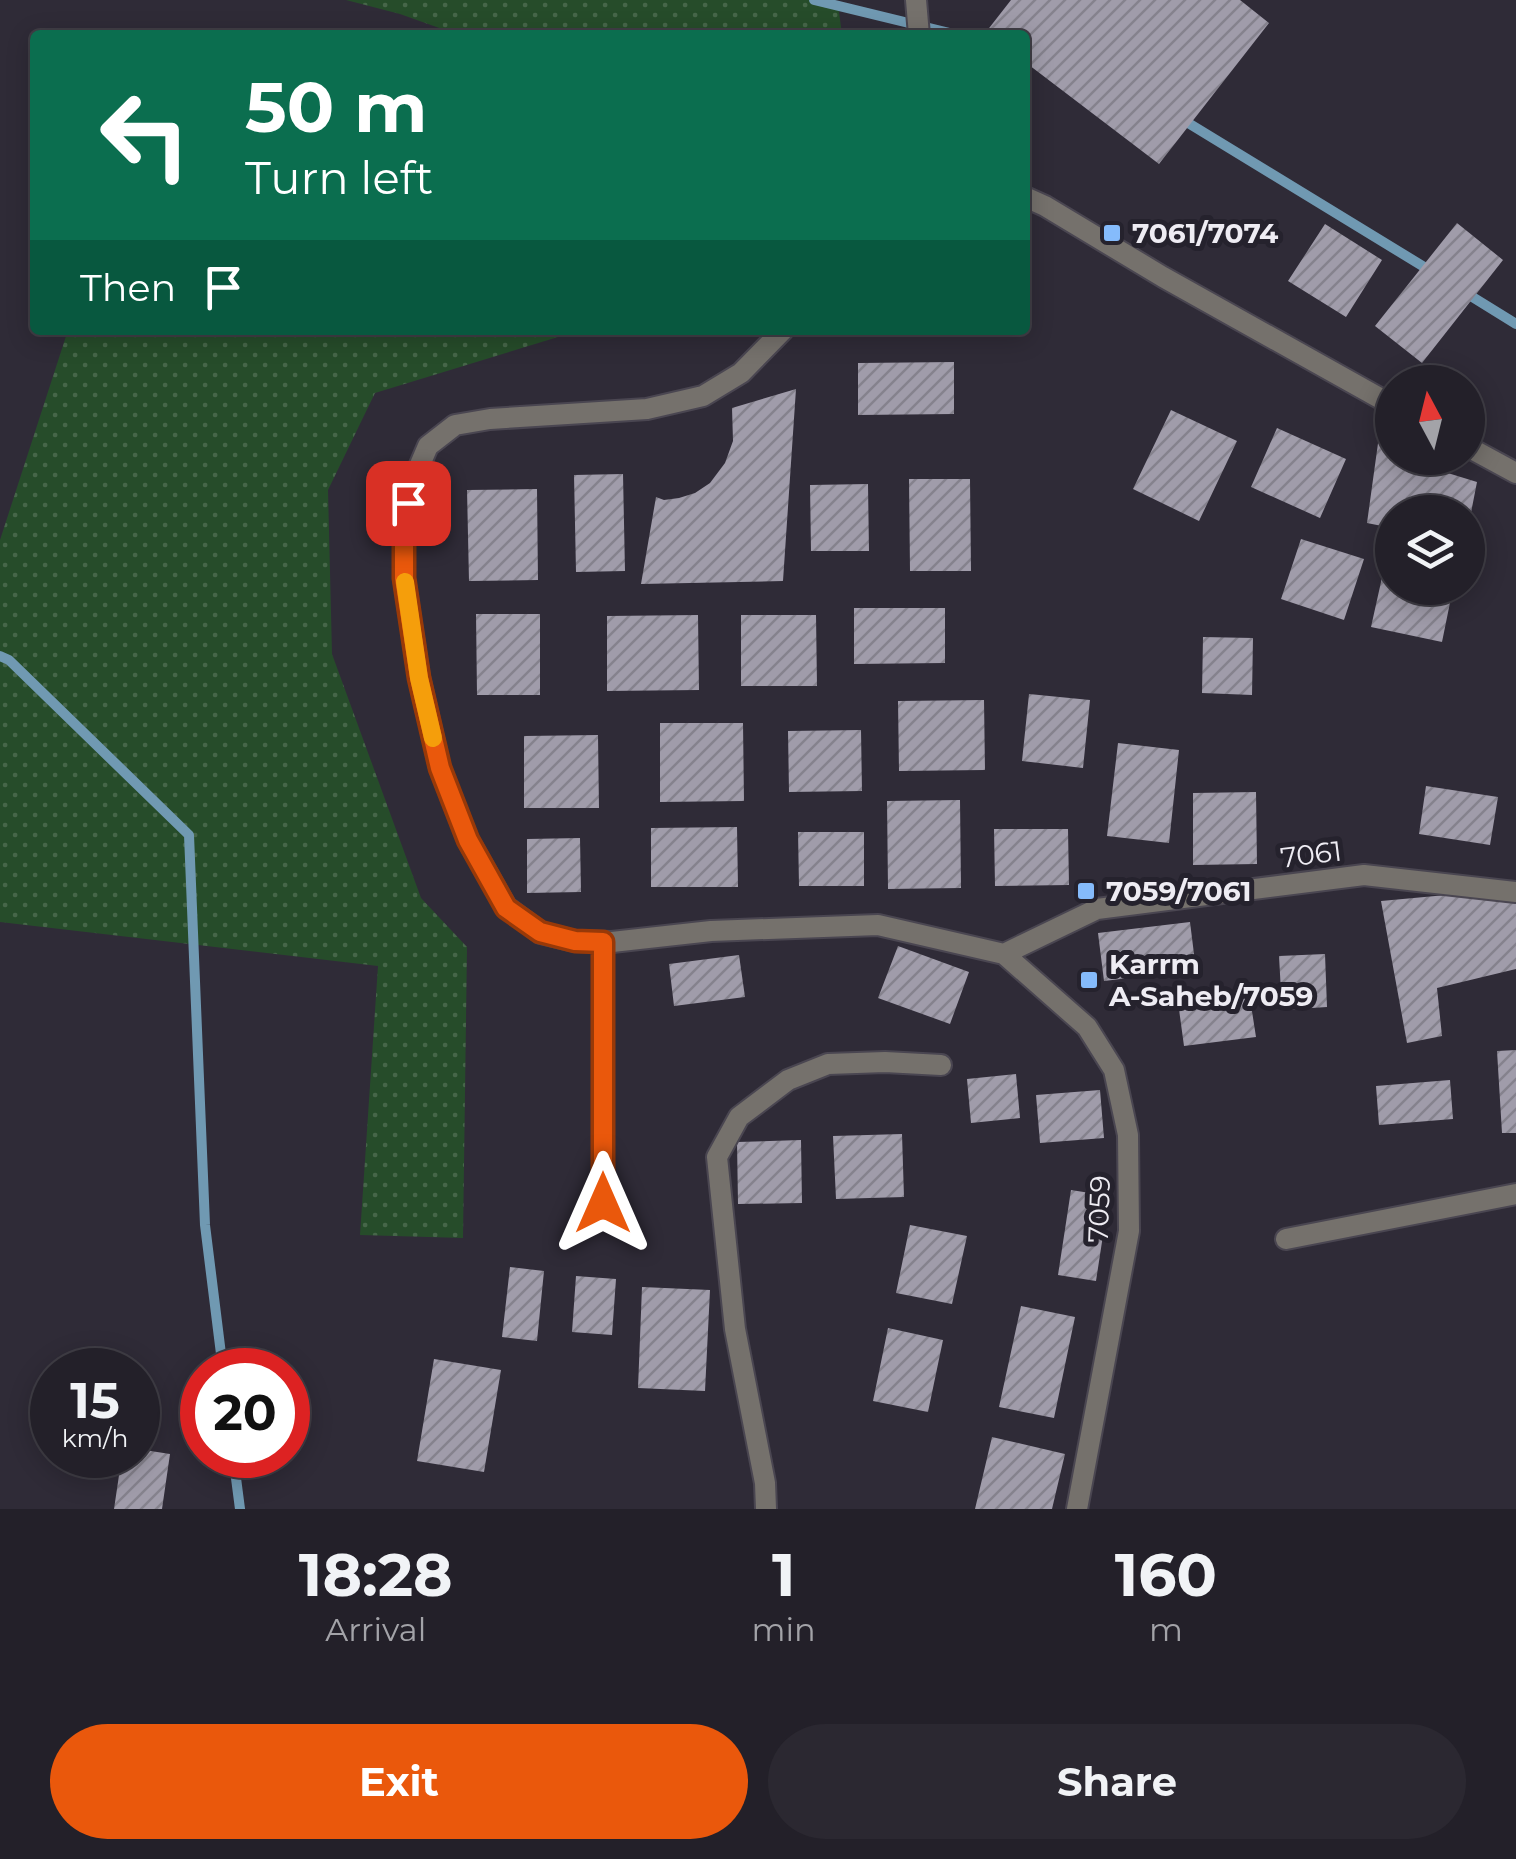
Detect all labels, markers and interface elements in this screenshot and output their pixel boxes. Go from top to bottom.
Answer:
text: 50 m [245,64,427,150]
icon: left [80,70,210,200]
text: Turn left [245,150,433,205]
place label: 7061/7074 [1132,216,1279,250]
marker: 7061/7074 [1101,222,1123,244]
icon: arrive [196,260,251,315]
text: Then [80,264,176,311]
north arrow [1375,365,1485,475]
map controls [1375,365,1485,605]
pin [366,461,451,546]
icon: arrive [381,476,436,531]
button: layers [1375,495,1485,605]
street label: 7061 [1278,833,1344,875]
place label: 7059/7061 [1106,874,1252,908]
marker: 7059/7061 [1075,880,1097,902]
place label: Karrm A-Saheb/7059 [1108,947,1313,1013]
marker: Karrm A-Saheb/7059 [1078,969,1100,991]
position arrow [551,1151,655,1255]
street label: 7059 [1081,1175,1117,1243]
speed limit sign: 20 [180,1348,310,1478]
text: 15 [70,1370,120,1431]
text: km/h [62,1423,128,1453]
text: 18:28 [299,1538,453,1611]
text: 1 [772,1538,795,1611]
text: 160 [1115,1538,1217,1611]
text: Arrival [325,1610,426,1649]
text: min [752,1610,816,1649]
text: m [1149,1610,1183,1649]
button: Exit [50,1724,748,1839]
button: Share [768,1724,1466,1839]

